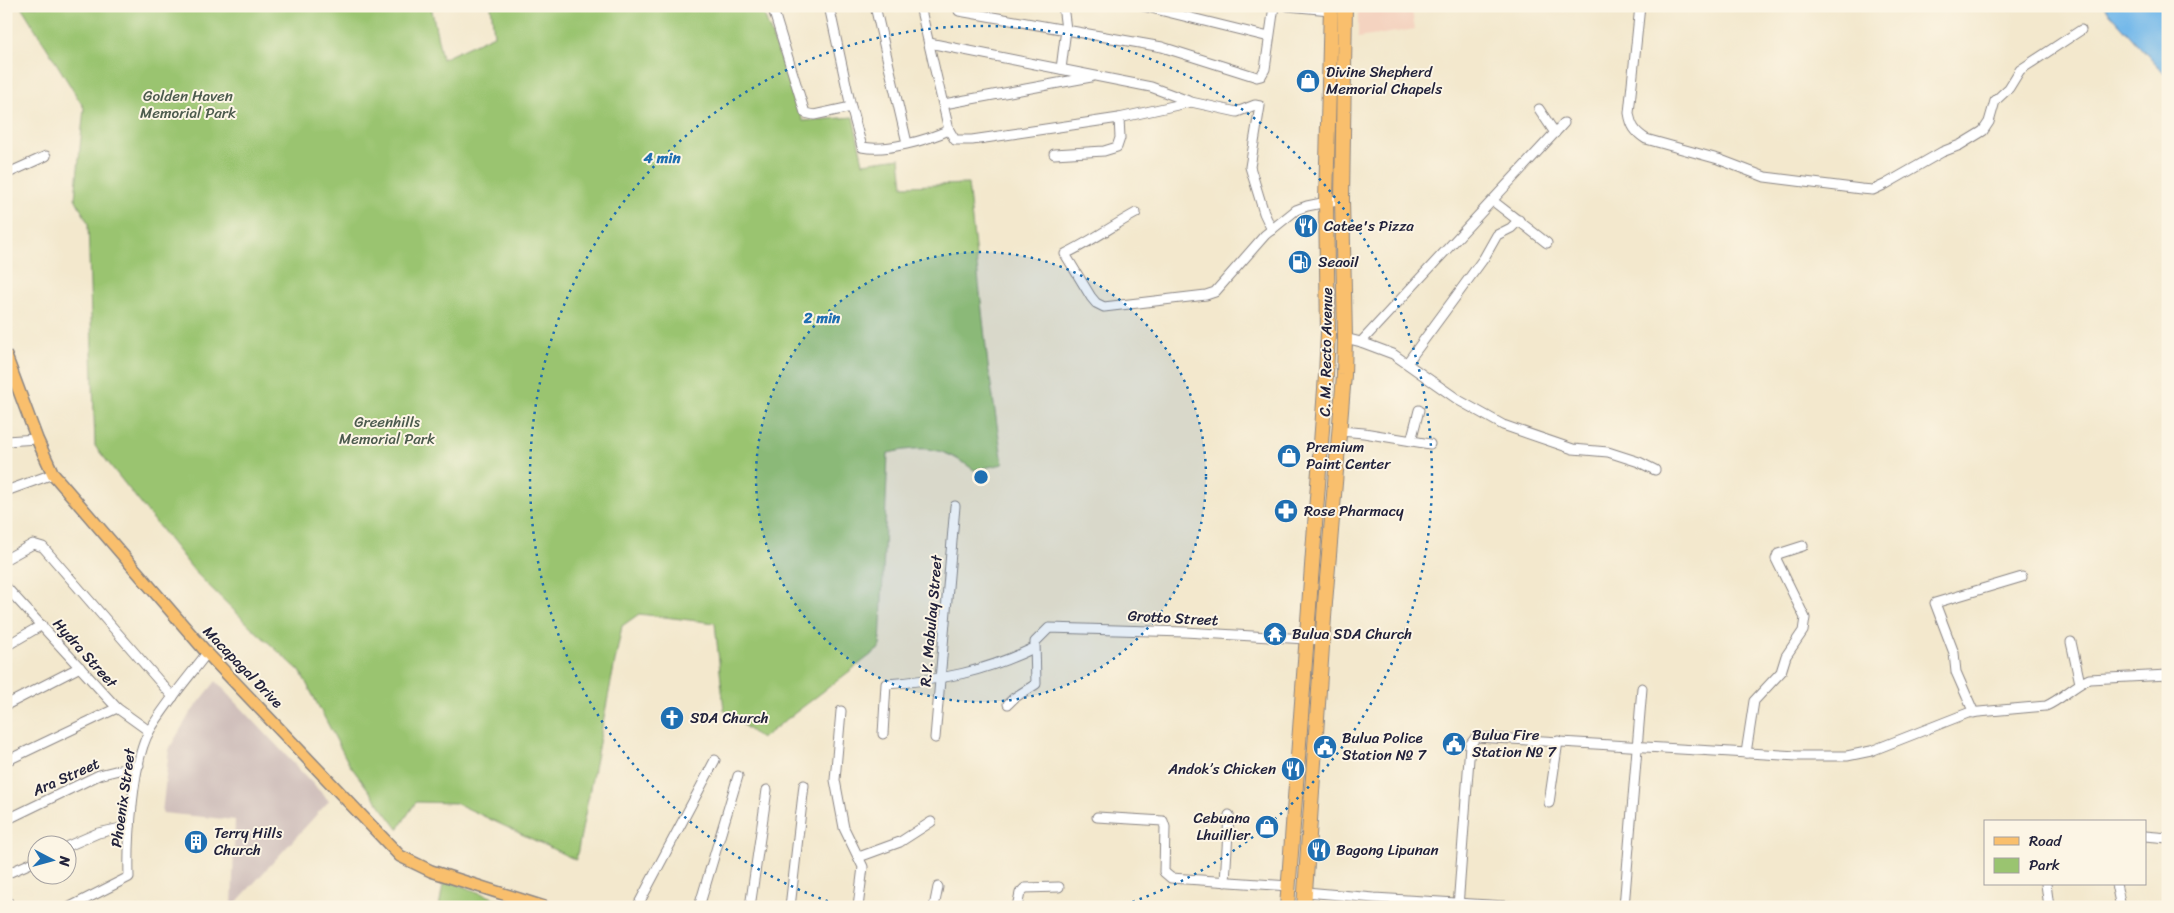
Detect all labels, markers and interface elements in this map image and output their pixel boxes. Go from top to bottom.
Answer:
place label: Divine Shepherd Memorial Chapels [1326,59,1442,102]
shop icon: Divine Shepherd Memorial Chapels [1295,68,1321,94]
park label: Golden Haven Memorial Park [140,83,236,126]
text: 4 min [642,145,681,171]
restaurant icon: Catee's Pizza [1293,213,1319,239]
place label: Catee's Pizza [1324,213,1414,239]
fuel station icon: Seaoil [1287,249,1313,275]
place label: Seaoil [1318,249,1359,275]
street label: C. M. Recto Avenue [1312,287,1340,417]
text: 2 min [803,305,841,331]
park label: Greenhills Memorial Park [339,409,435,452]
place label: Premium Paint Center [1306,434,1391,477]
shop icon: Premium Paint Center [1276,443,1302,469]
centre of rings [972,468,990,486]
pharmacy icon: Rose Pharmacy [1273,498,1299,524]
place label: Rose Pharmacy [1304,498,1404,524]
street label: R.Y. Mabulay Street [912,553,950,688]
street label: Grotto Street [1127,603,1219,633]
street label: Hydra Street [46,612,124,695]
street label: Macapagal Drive [196,619,290,715]
temple icon: Bulua SDA Church [1262,621,1288,647]
place label: Bulua SDA Church [1292,621,1412,647]
church icon: SDA Church [659,705,685,731]
place label: SDA Church [690,705,769,731]
place label: Bulua Fire Station № 7 [1472,722,1558,765]
place label: Bulua Police Station № 7 [1342,725,1428,768]
public building icon: Bulua Fire Station № 7 [1441,731,1467,757]
public building icon: Bulua Police Station № 7 [1312,734,1338,760]
street label: Phoenix Street [103,746,143,849]
street label: Ara Street [27,750,104,804]
place label: Andok’s Chicken [1167,756,1276,782]
restaurant icon: Andok’s Chicken [1280,756,1306,782]
place label: Cebuana Lhuillier [1194,805,1251,848]
shop icon: Cebuana Lhuillier [1254,814,1280,840]
place label: Terry Hills Church [214,820,283,863]
legend [1984,820,2146,886]
text: Road [2029,828,2062,854]
building icon: Terry Hills Church [183,829,209,855]
north arrow [28,836,78,886]
restaurant icon: Bagong Lipunan [1306,837,1332,863]
place label: Bagong Lipunan [1336,837,1439,863]
text: Park [2029,852,2060,878]
text: N [51,854,77,868]

